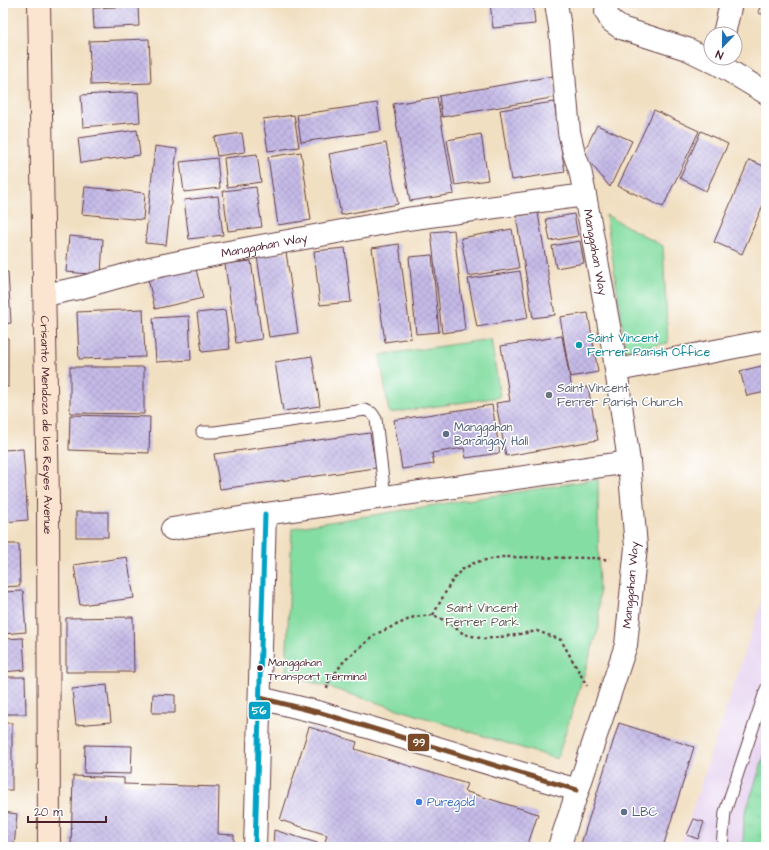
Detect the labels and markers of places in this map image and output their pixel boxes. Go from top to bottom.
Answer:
place label: Saint Vincent Ferrer Parish Office [587,330,711,361]
marker: Saint Vincent Ferrer Parish Office [574,340,584,350]
place label: Saint Vincent Ferrer Parish Church [557,380,683,411]
marker: Saint Vincent Ferrer Parish Church [544,390,554,400]
place label: Manggahan Barangay Hall [454,419,528,451]
marker: Manggahan Barangay Hall [441,429,451,439]
place label: Manggahan Transport Terminal [268,655,367,684]
marker: Manggahan Transport Terminal [255,663,265,673]
place label: Puregold [427,794,475,812]
marker: Puregold [414,797,424,807]
place label: LBC [632,804,658,821]
marker: LBC [619,807,629,817]

